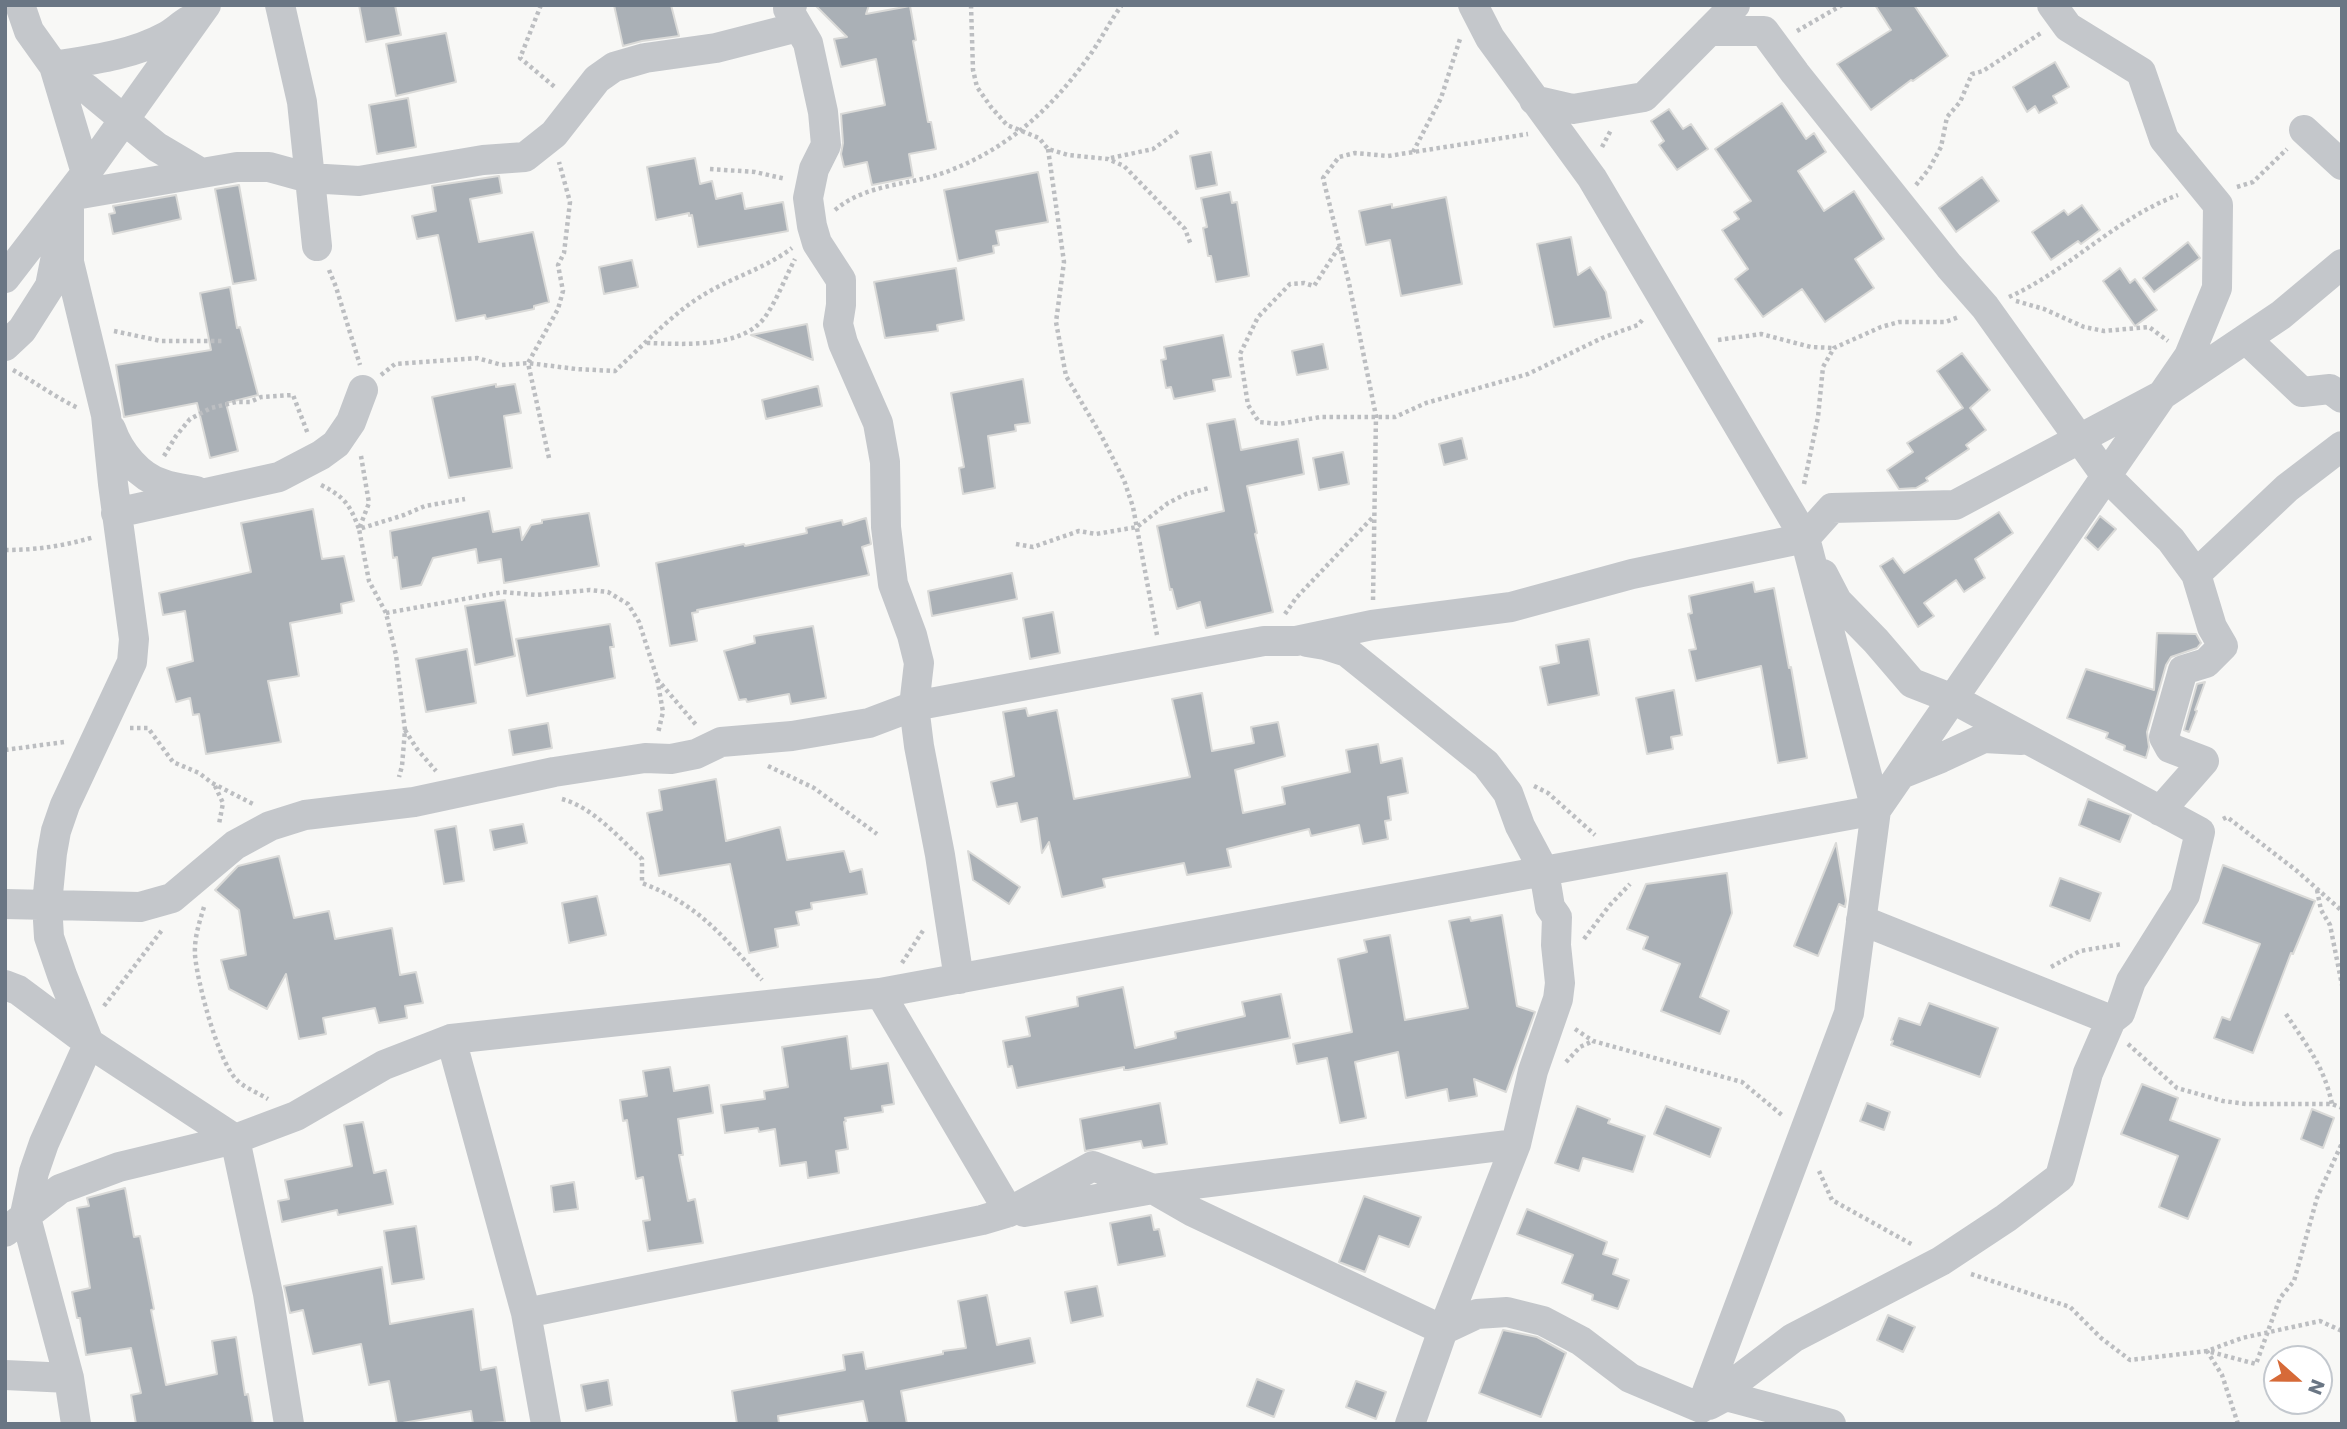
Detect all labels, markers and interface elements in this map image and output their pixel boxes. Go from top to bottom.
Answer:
north arrow [2263,1345,2333,1415]
text: N [2301,1375,2331,1398]

